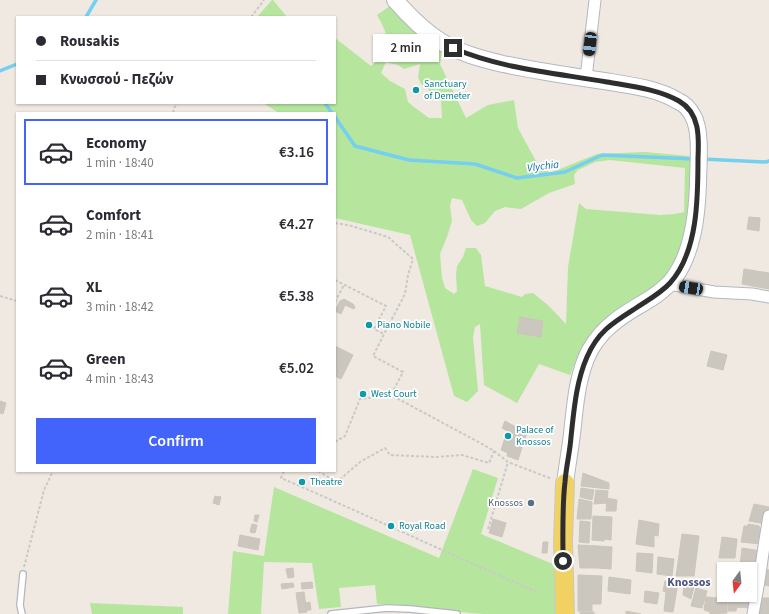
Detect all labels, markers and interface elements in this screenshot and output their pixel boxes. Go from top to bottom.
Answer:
text: Rousakis [60,31,119,52]
car [583,31,597,57]
callout: 2 min [373,34,439,62]
text: 2 min [391,39,421,57]
route end [444,39,462,57]
text: Κνωσσού - Πεζών [60,69,174,90]
place label: Sanctuary of Demeter [424,77,471,103]
marker: Sanctuary of Demeter [411,85,421,95]
text: Economy [86,133,147,154]
icon: car [38,134,74,170]
text: €3.16 [279,142,314,163]
text: 1 min · 18:40 [86,154,154,172]
water label: Vlychia [526,157,560,175]
text: Comfort [86,205,141,226]
icon: car [38,206,74,242]
text: €4.27 [279,214,314,235]
text: 2 min · 18:41 [86,226,154,244]
text: XL [86,277,102,298]
icon: car [38,278,74,314]
car [678,280,704,296]
text: €5.38 [279,286,314,307]
text: 3 min · 18:42 [86,298,154,316]
place label: Piano Nobile [377,318,430,332]
marker: Piano Nobile [364,320,374,330]
text: Green [86,349,126,370]
icon: car [38,350,74,386]
text: €5.02 [279,358,314,379]
text: 4 min · 18:43 [86,370,154,388]
place label: West Court [371,387,417,401]
marker: West Court [358,389,368,399]
button: Confirm [36,418,316,464]
place label: Palace of Knossos [516,423,555,449]
marker: Palace of Knossos [503,431,513,441]
place label: Theatre [310,475,342,489]
marker: Theatre [297,477,307,487]
place label: Knossos [488,496,523,510]
marker: Knossos [526,498,536,508]
place label: Royal Road [399,519,446,533]
marker: Royal Road [386,521,396,531]
route start [554,552,572,570]
north arrow [717,562,757,602]
map controls [717,562,757,602]
district label: Knossos [667,574,711,591]

